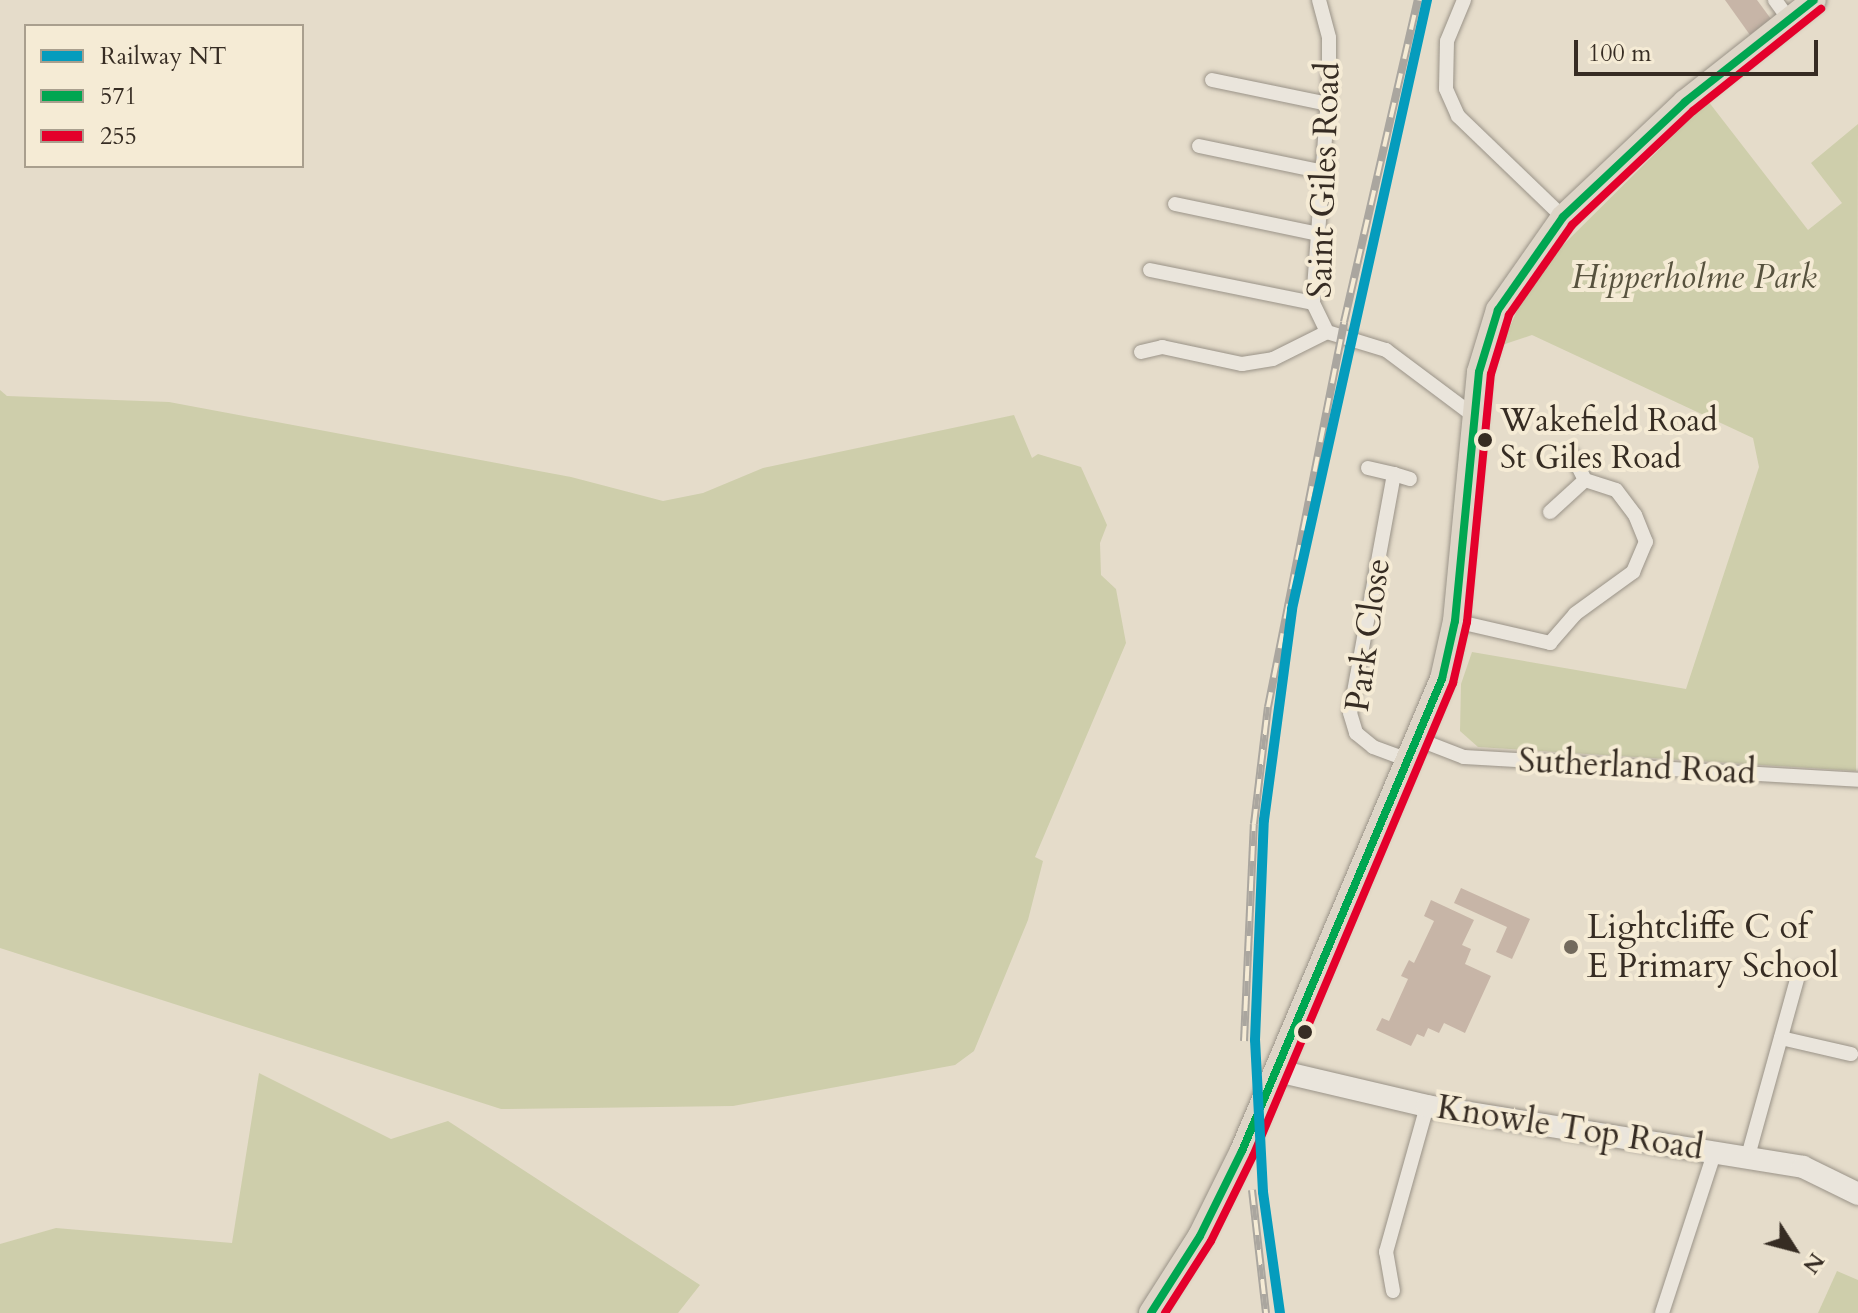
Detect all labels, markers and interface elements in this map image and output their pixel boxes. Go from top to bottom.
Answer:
legend [24,24,304,168]
scale bar [1578,24,1822,74]
text: 100 m [1588,37,1652,70]
text: Railway NT [100,40,227,73]
street label: Saint Giles Road [1299,61,1349,299]
text: 571 [100,80,137,113]
text: 255 [100,120,137,153]
park label: Hipperholme Park [1571,258,1817,298]
place label: Wakefield Road St Giles Road [1500,403,1717,478]
marker: Wakefield Road St Giles Road [1477,432,1493,448]
street label: Park Close [1337,556,1399,714]
street label: Sutherland Road [1517,740,1757,794]
place label: Lightcliffe C of E Primary School [1587,907,1839,986]
marker: Lightcliffe C of E Primary School [1562,938,1580,956]
unlabelled marker [1297,1024,1313,1040]
street label: Knowle Top Road [1434,1087,1706,1169]
north arrow [1754,1209,1834,1289]
text: N [1796,1247,1831,1280]

